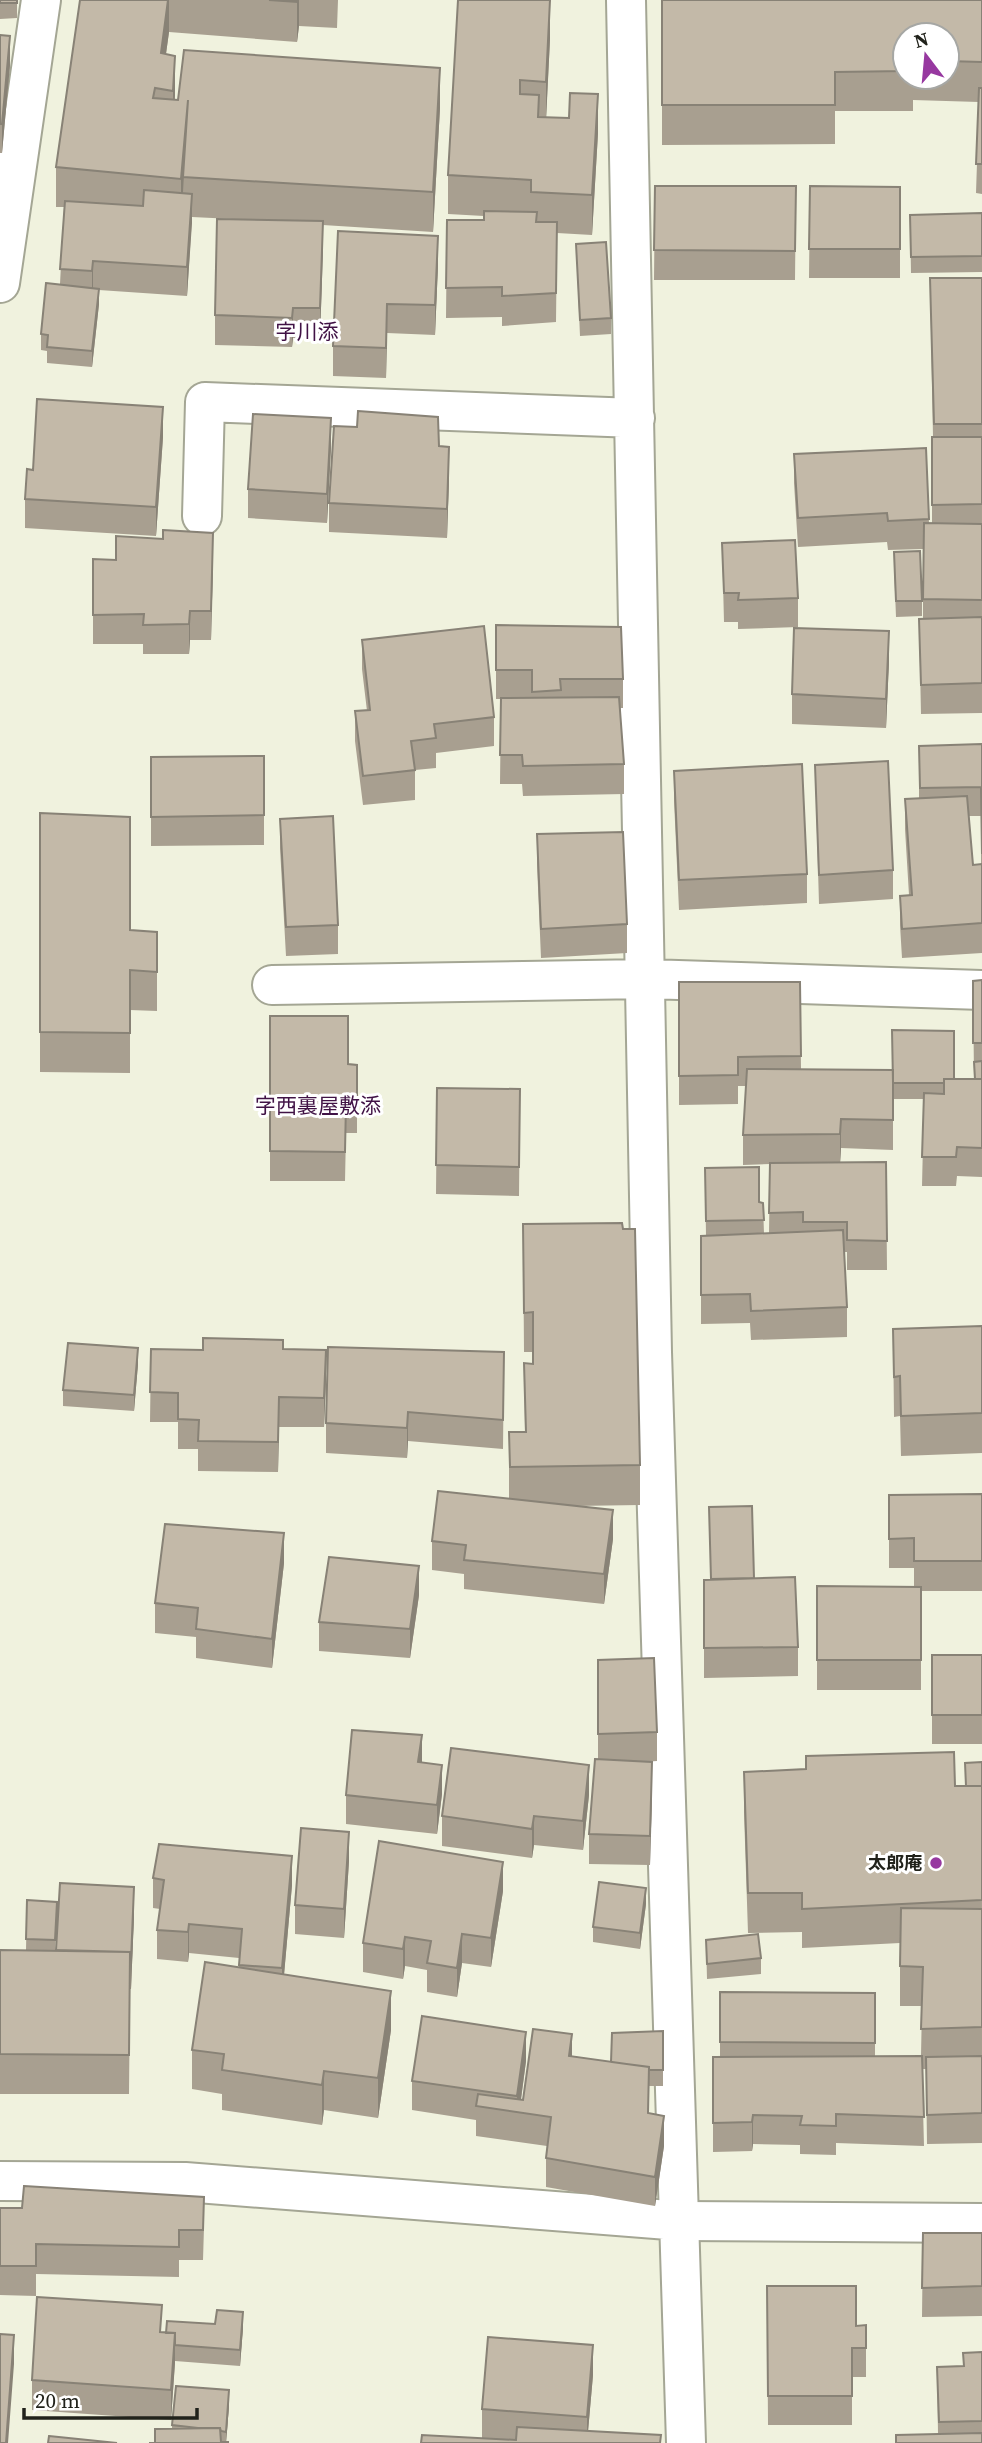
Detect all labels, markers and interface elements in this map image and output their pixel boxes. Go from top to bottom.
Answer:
north arrow [891,21,961,91]
text: N [911,25,932,54]
district label: 字川添 [276,317,339,346]
district label: 字西裏屋敷添 [255,1091,381,1120]
place label: 太郎庵 [868,1850,922,1875]
marker: 太郎庵 [928,1855,944,1871]
scale bar [24,2376,198,2420]
text: 20 m [35,2386,80,2415]

